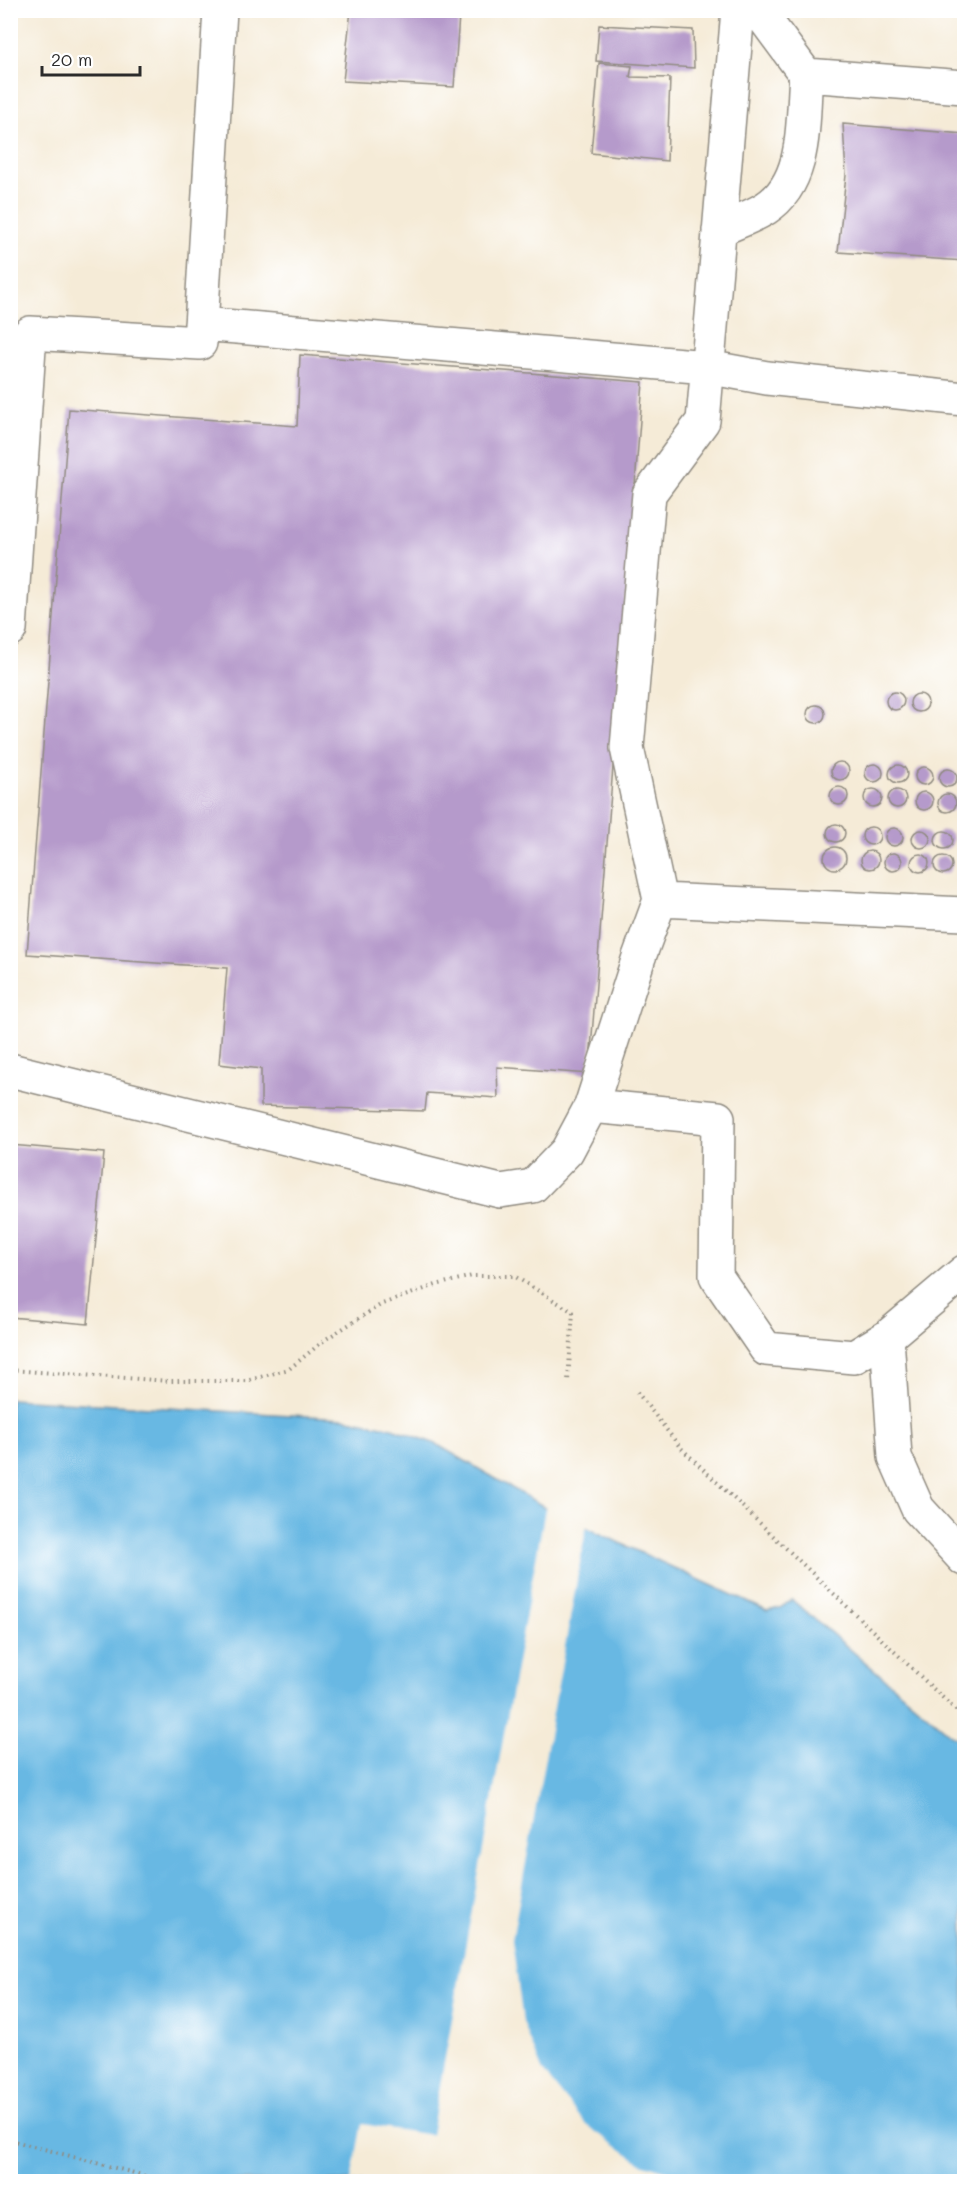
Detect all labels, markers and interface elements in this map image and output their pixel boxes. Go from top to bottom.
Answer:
scale bar [42,39,140,77]
text: 20 m [51,47,92,71]

